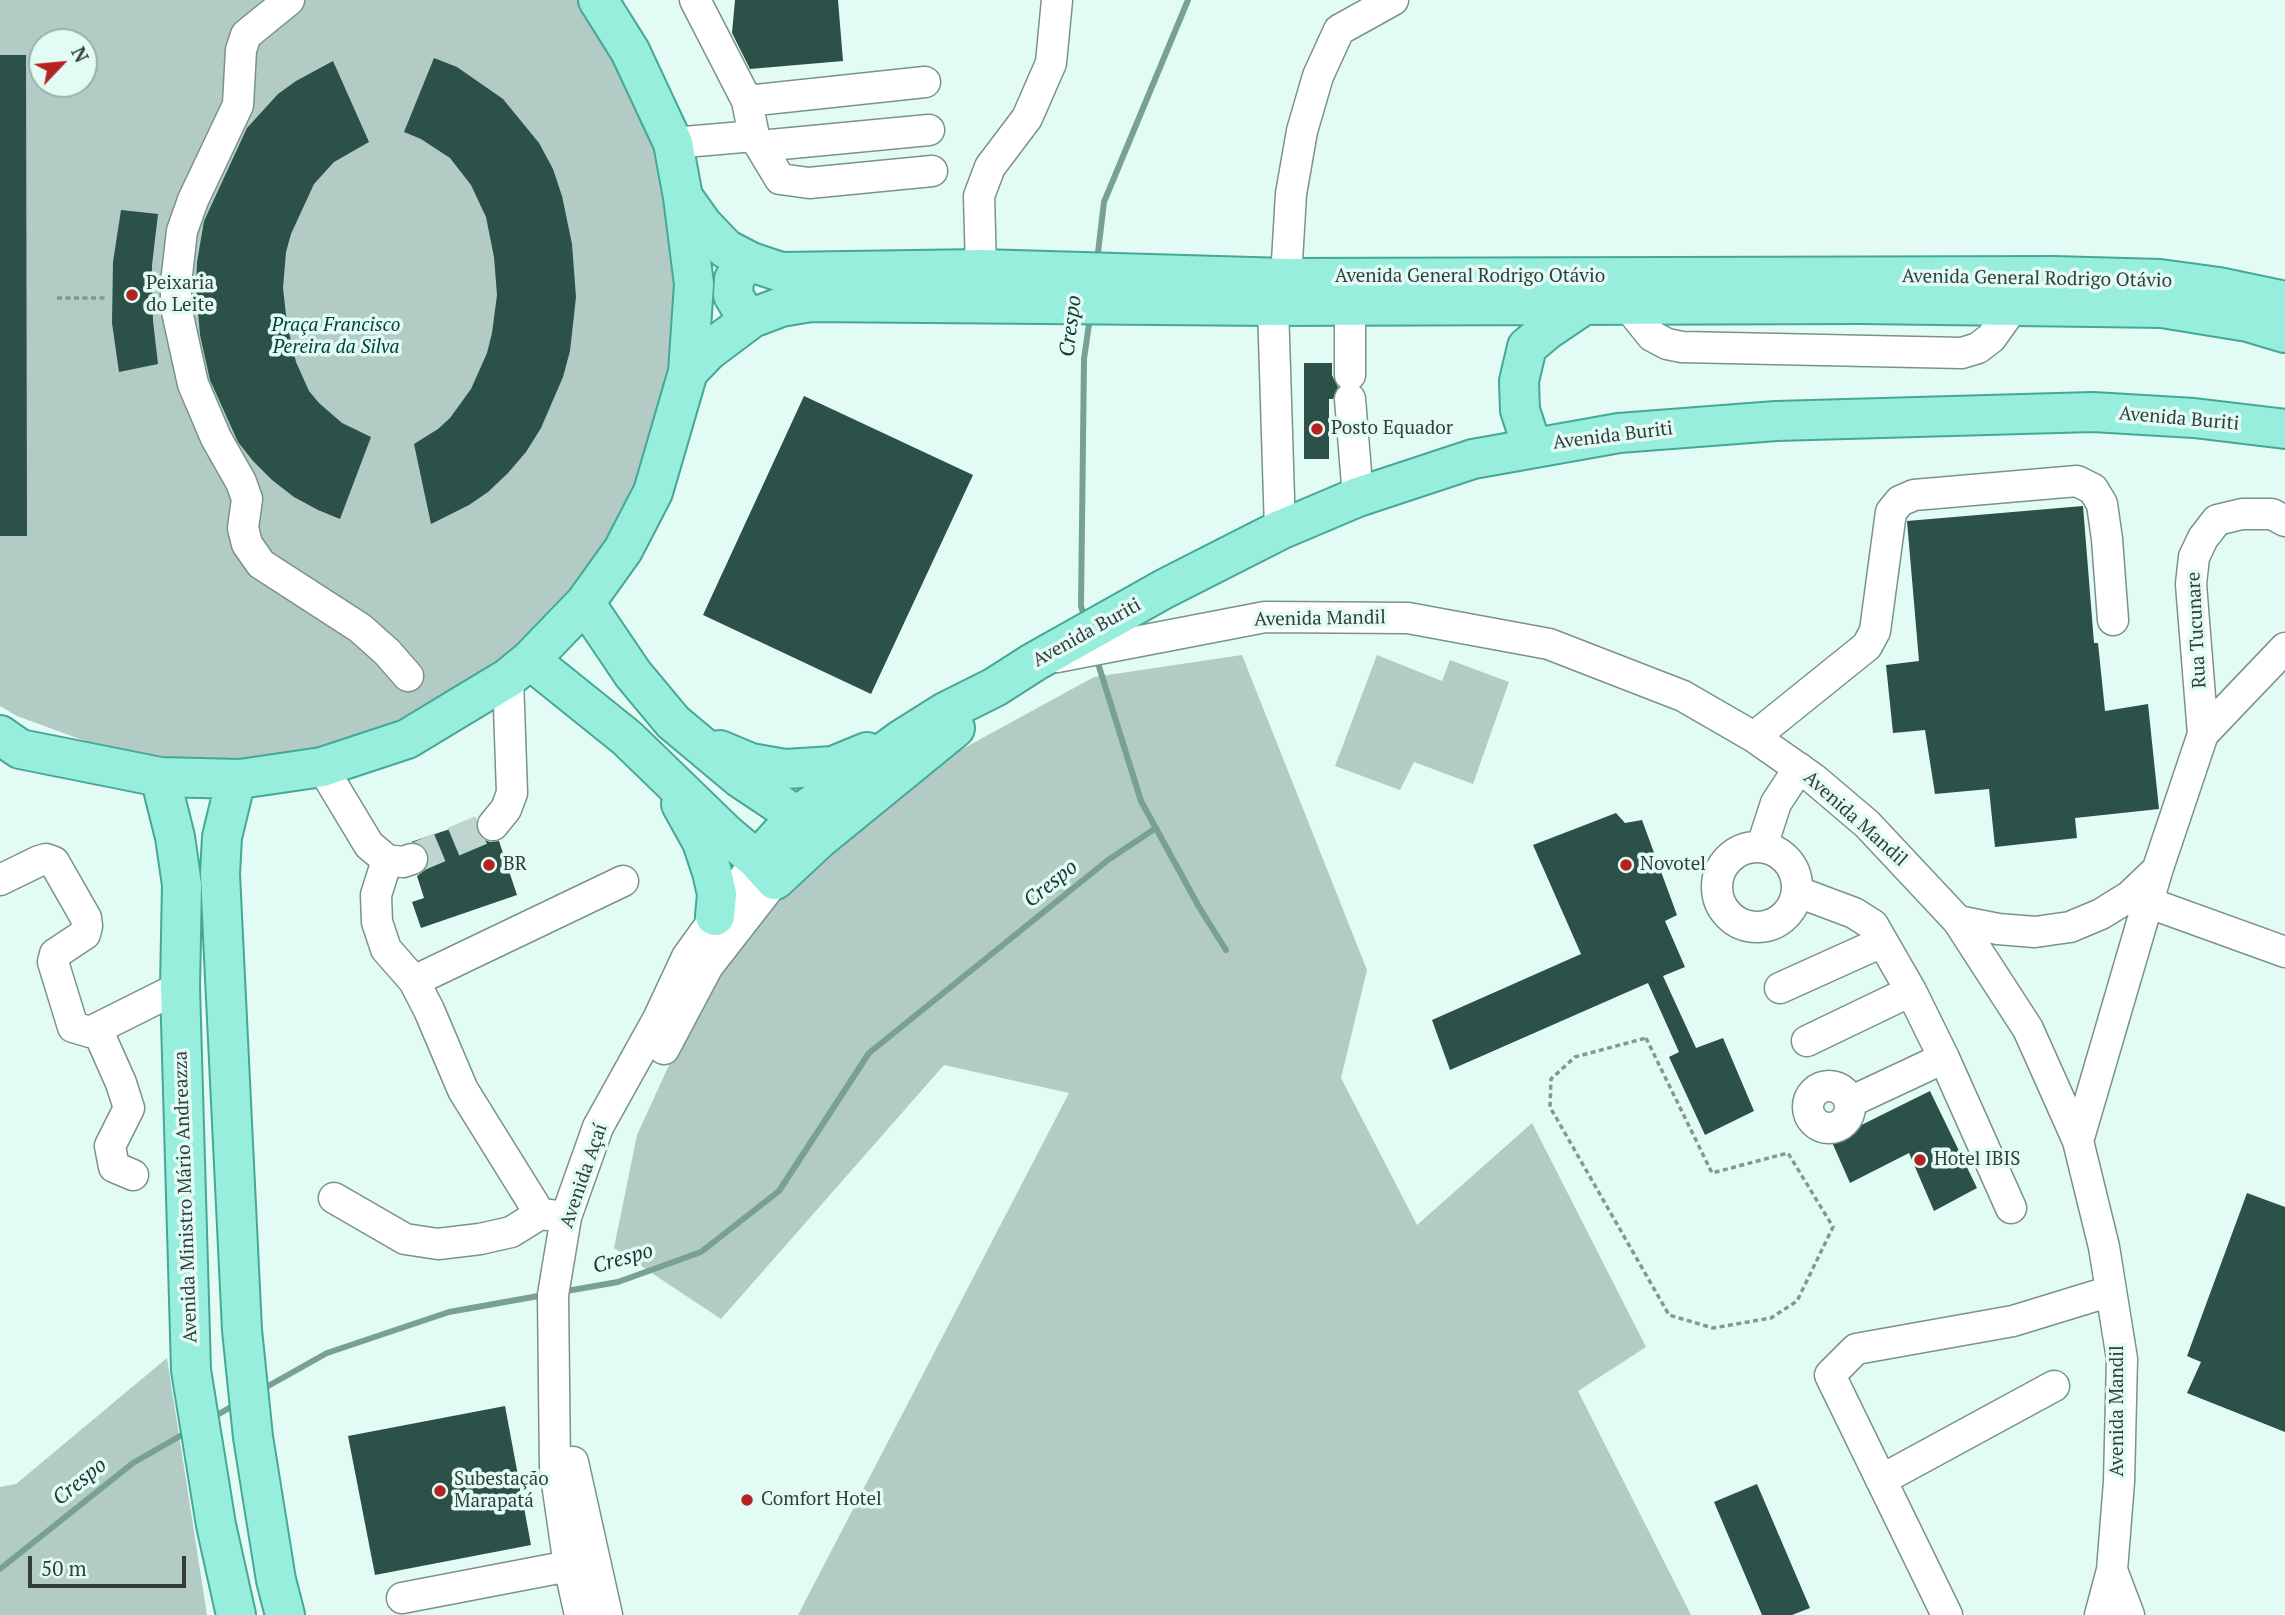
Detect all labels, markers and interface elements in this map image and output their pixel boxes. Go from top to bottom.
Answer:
north arrow [28,28,98,98]
text: N [66,42,95,66]
street label: Avenida General Rodrigo Otávio [1902,265,2172,293]
street label: Avenida General Rodrigo Otávio [1335,266,1605,288]
place label: Peixaria do Leite [146,273,214,317]
marker: Peixaria do Leite [124,287,140,303]
water label: Crespo [1055,294,1087,358]
park label: Praça Francisco Pereira da Silva [272,315,400,359]
street label: Avenida Buriti [2118,402,2240,436]
street label: Avenida Buriti [1552,417,1674,455]
place label: Posto Equador [1331,418,1453,440]
marker: Posto Equador [1309,421,1325,437]
street label: Rua Tucunare [2183,571,2211,689]
street label: Avenida Buriti [1029,594,1145,672]
street label: Avenida Mandil [1254,606,1386,632]
street label: Avenida Mandil [1798,767,1912,871]
place label: BR [503,854,527,876]
place label: Novotel [1640,854,1706,876]
water label: Crespo [1019,855,1083,913]
marker: BR [481,857,497,873]
marker: Novotel [1618,857,1634,873]
street label: Avenida Ministro Mário Andreazza [170,1051,202,1343]
street label: Avenida Açaí [556,1121,612,1231]
place label: Hotel IBIS [1934,1149,2020,1171]
marker: Hotel IBIS [1912,1152,1928,1168]
water label: Crespo [590,1238,656,1280]
street label: Avenida Mandil [2107,1345,2129,1477]
water label: Crespo [48,1453,112,1511]
place label: Subestação Marapatá [454,1469,549,1513]
marker: Subestação Marapatá [432,1483,448,1499]
place label: Comfort Hotel [761,1489,882,1511]
marker: Comfort Hotel [739,1492,755,1508]
scale bar [32,1542,189,1586]
text: 50 m [41,1554,87,1582]

